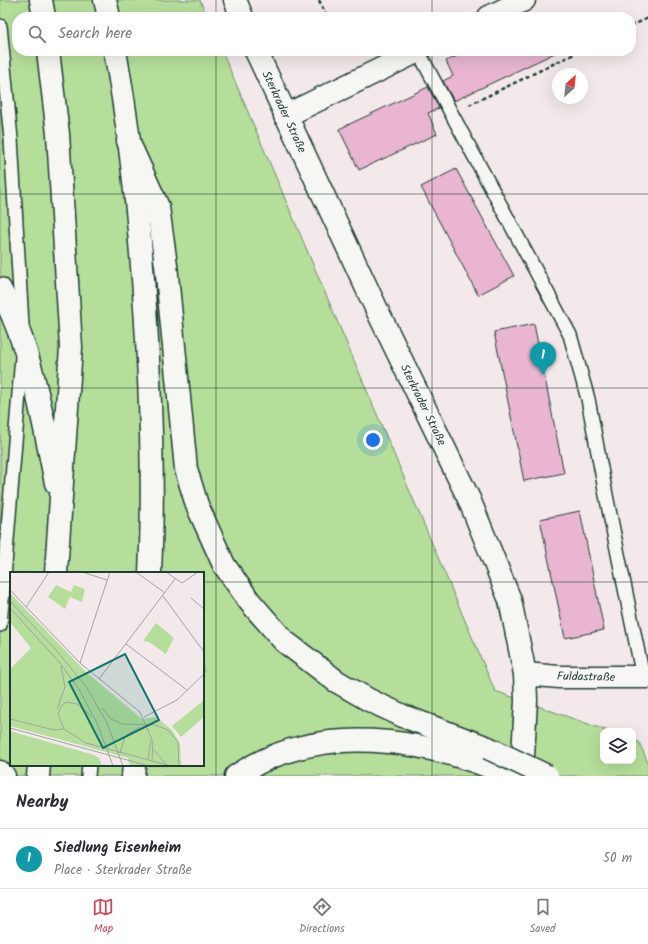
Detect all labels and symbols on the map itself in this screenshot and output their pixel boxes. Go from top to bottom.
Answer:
street label: Sterkrader Straße [257,68,312,157]
north arrow [552,68,588,104]
pin: 1 [530,342,556,375]
street label: Sterkrader Straße [395,361,451,450]
your location [363,430,383,450]
inset map [10,572,204,766]
street label: Fuldastraße [557,667,616,687]

